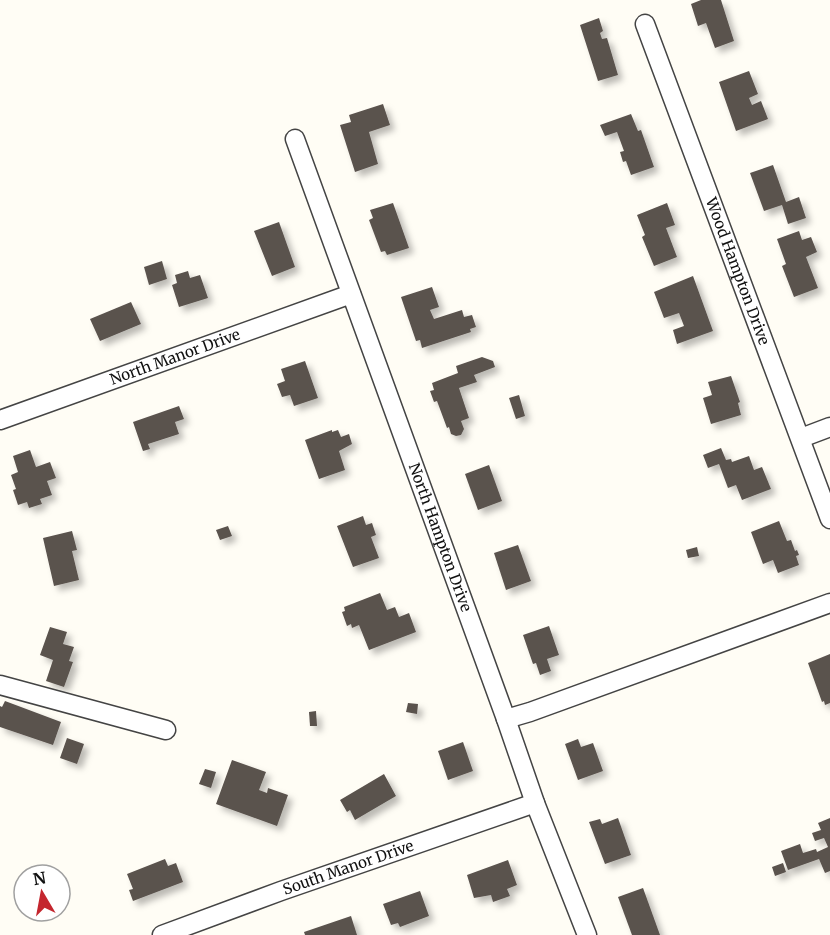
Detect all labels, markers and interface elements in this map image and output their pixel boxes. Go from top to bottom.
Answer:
street label: Wood Hampton Drive [701,194,774,348]
street label: North Manor Drive [107,325,243,389]
street label: North Hampton Drive [405,460,476,614]
street label: South Manor Drive [280,836,416,899]
north arrow [12,863,72,923]
text: N [31,867,48,889]

